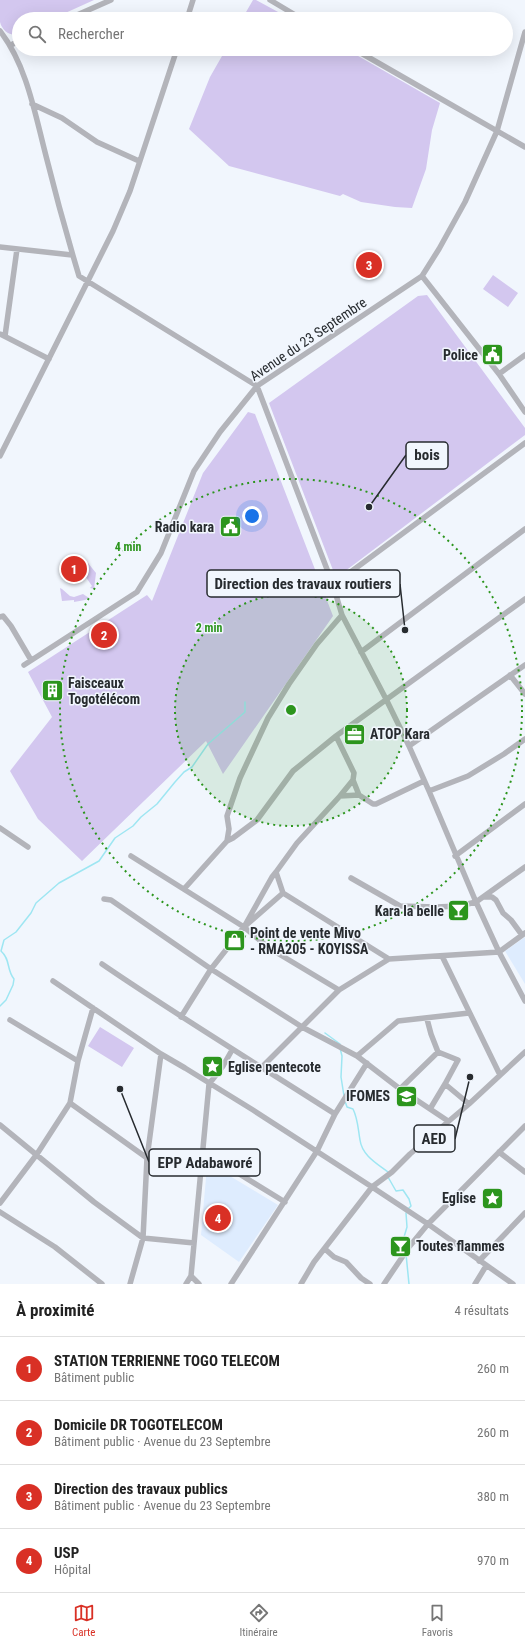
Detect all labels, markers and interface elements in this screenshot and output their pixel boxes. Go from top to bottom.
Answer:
search box [12,12,513,56]
icon: search [26,23,48,45]
text: Rechercher [58,25,124,43]
pin: 3 [356,250,382,280]
street label: Avenue du 23 Septembre [247,294,370,384]
public building icon: Police [480,342,506,368]
place label: Police [443,347,478,363]
callout: bois [406,442,448,469]
text: bois [414,446,440,464]
your location [242,506,262,526]
public building icon: Radio kara [217,514,243,540]
place label: Radio kara [155,519,214,535]
text: 4 min [115,540,141,554]
pin: 1 [61,554,87,584]
callout: Direction des travaux routiers [207,570,400,597]
text: Direction des travaux routiers [214,575,392,593]
pin: 2 [91,620,117,650]
text: 2 min [196,621,222,635]
place label: Faisceaux Togotélécom [68,675,140,707]
building icon: Faisceaux Togotélécom [40,678,66,704]
centre of rings [284,703,298,717]
office icon: ATOP Kara [342,721,368,747]
place label: ATOP Kara [370,726,430,742]
bar icon: Kara la belle [446,898,472,924]
place label: Kara la belle [375,903,444,919]
place label: Point de vente Mivo - RMA205 - KOYISSA [250,925,369,957]
shop icon: Point de vente Mivo - RMA205 - KOYISSA [222,928,248,954]
place icon: Eglise pentecote [199,1054,225,1080]
place label: Eglise pentecote [228,1059,321,1075]
school or university icon: IFOMES [393,1083,419,1109]
place label: IFOMES [346,1088,390,1104]
callout: AED [414,1125,455,1152]
text: AED [422,1130,446,1148]
callout: EPP Adabaworé [149,1149,260,1176]
text: EPP Adabaworé [158,1154,252,1172]
place icon: Eglise [479,1185,505,1211]
place label: Eglise [442,1190,476,1206]
pin: 4 [205,1203,231,1233]
bar icon: Toutes flammes [387,1233,413,1259]
place label: Toutes flammes [416,1238,505,1254]
text: À proximité [16,1300,94,1320]
text: 4 résultats [455,1303,509,1318]
text: STATION TERRIENNE TOGO TELECOM [54,1352,280,1370]
text: 1 [26,1361,32,1376]
text: 260 m [477,1361,509,1376]
text: Bâtiment public [54,1370,134,1385]
text: Domicile DR TOGOTELECOM [54,1416,223,1434]
text: 2 [26,1425,32,1440]
text: 260 m [477,1425,509,1440]
text: Bâtiment public · Avenue du 23 Septembre [54,1434,271,1449]
text: Direction des travaux publics [54,1480,228,1498]
text: 3 [26,1489,32,1504]
text: 380 m [477,1489,509,1504]
text: Bâtiment public · Avenue du 23 Septembre [54,1498,271,1513]
text: USP [54,1544,79,1562]
text: 4 [26,1553,32,1568]
text: 970 m [477,1553,509,1568]
text: Hôpital [54,1562,91,1577]
tab: Carte [72,1602,96,1639]
tab: Itinéraire [239,1602,278,1639]
tab: Favoris [422,1602,453,1639]

